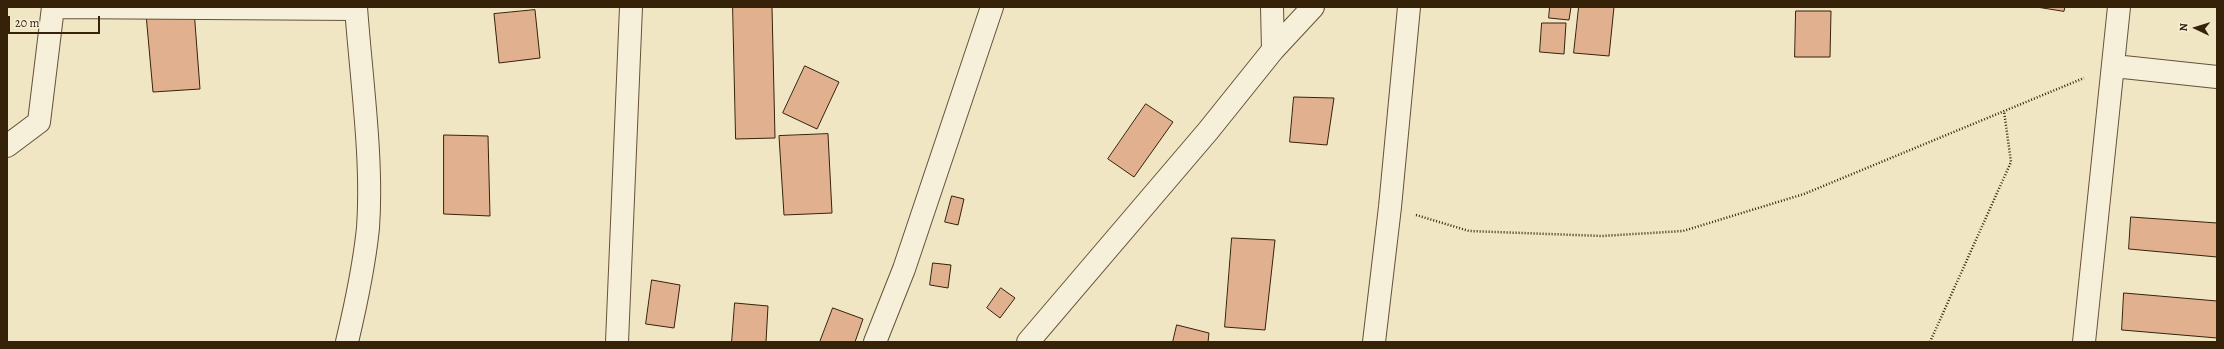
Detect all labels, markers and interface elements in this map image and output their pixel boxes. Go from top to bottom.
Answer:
scale bar [10,8,102,34]
north arrow [2176,8,2216,48]
text: 20 m [15,15,39,31]
text: N [2176,23,2191,32]

